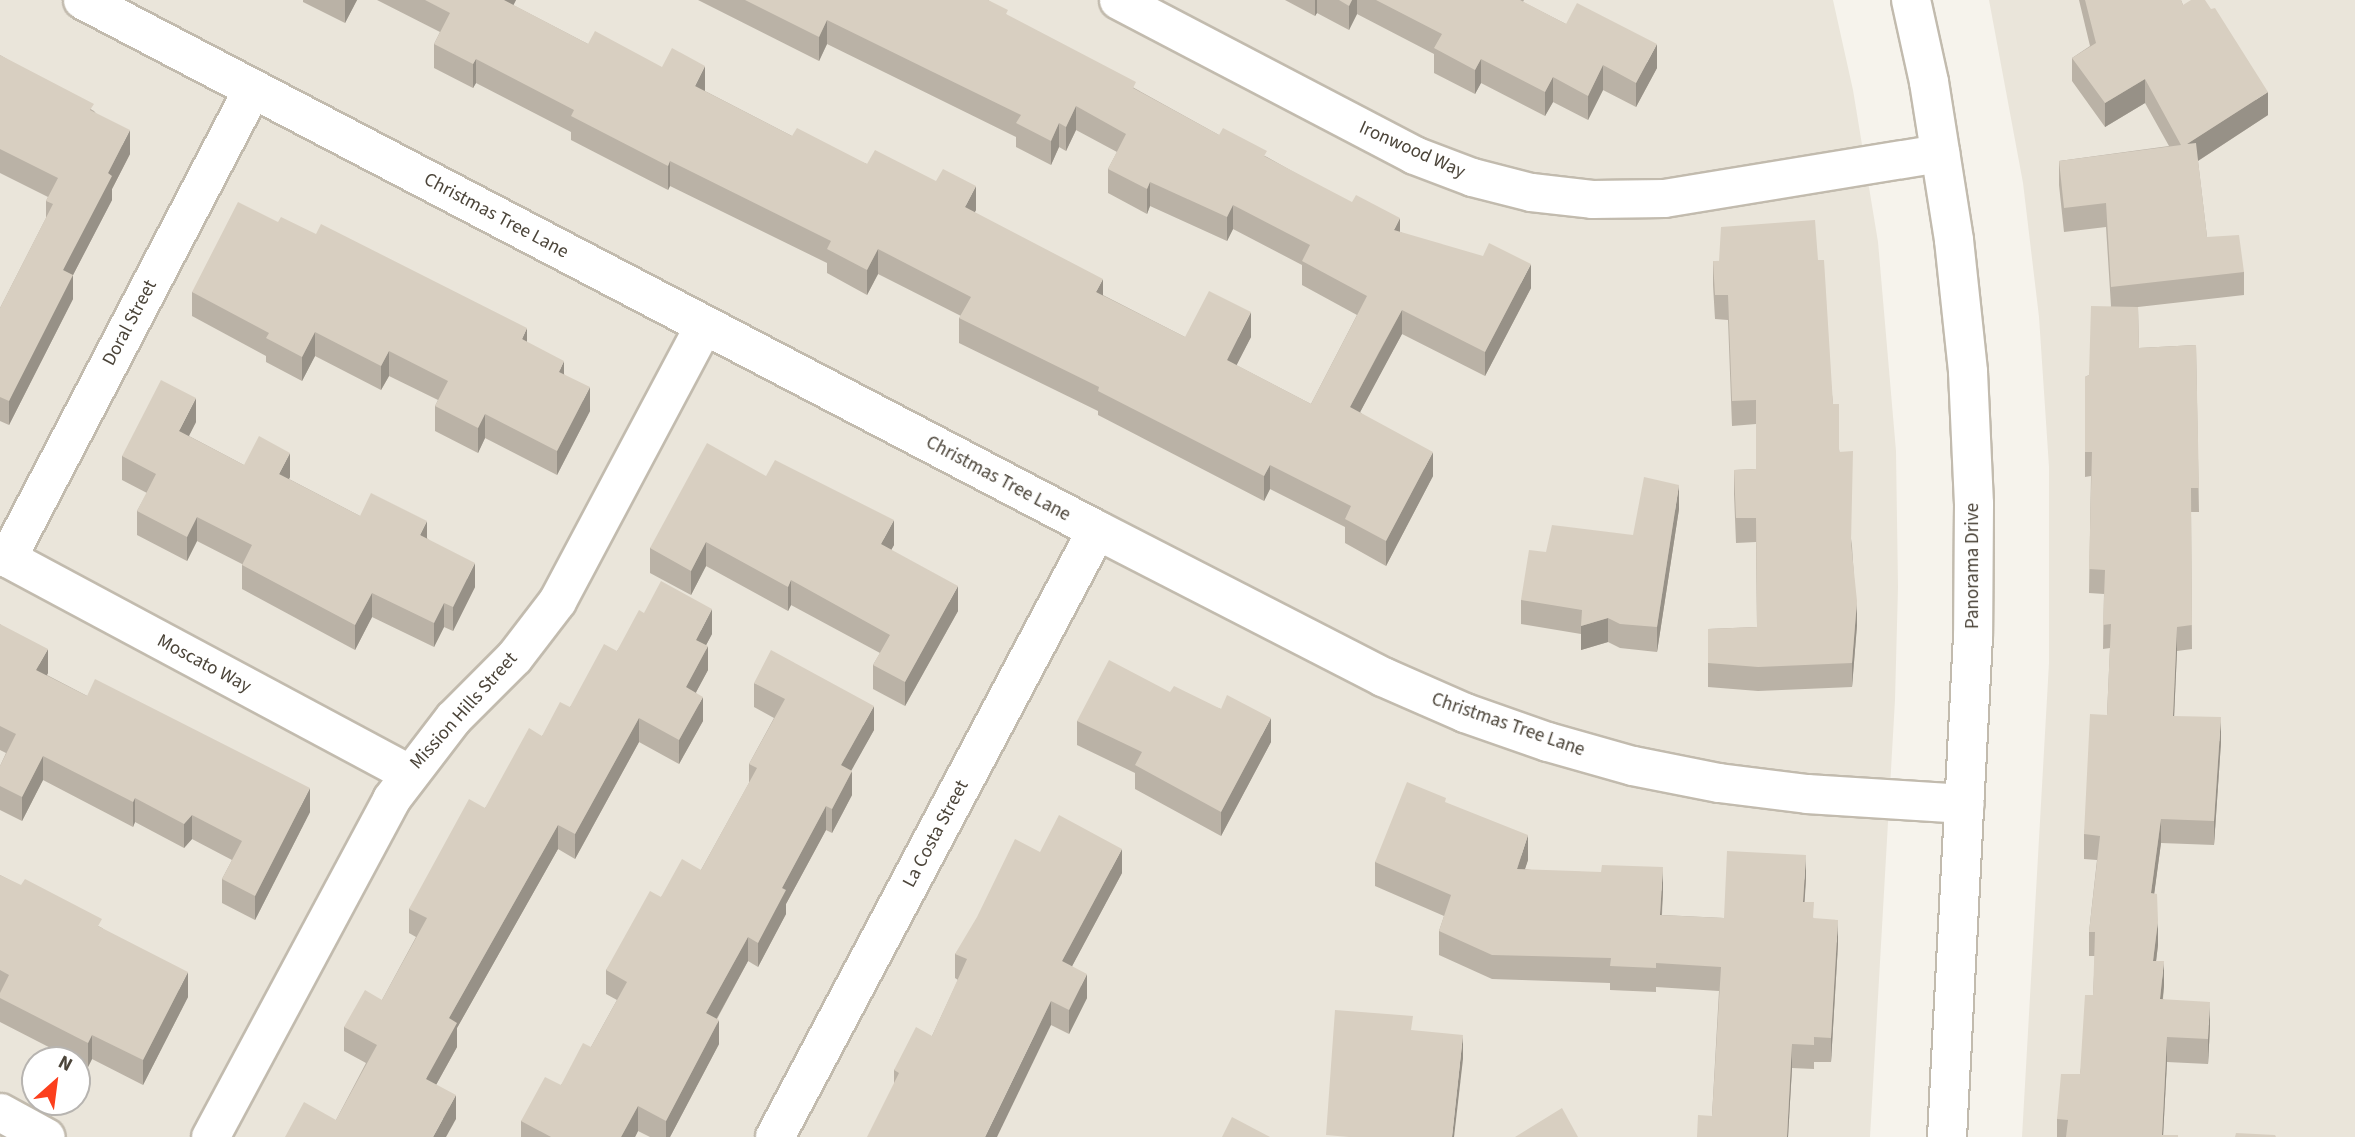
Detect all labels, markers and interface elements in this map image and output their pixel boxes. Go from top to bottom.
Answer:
street label: Ironwood Way [1355,116,1469,184]
street label: Christmas Tree Lane [420,168,572,264]
street label: Doral Street [98,276,162,370]
street label: Christmas Tree Lane [922,431,1074,527]
street label: Panorama Drive [1962,503,1984,629]
street label: Moscato Way [153,630,255,698]
street label: Mission Hills Street [405,648,523,774]
street label: Christmas Tree Lane [1428,688,1588,762]
street label: La Costa Street [898,776,974,892]
north arrow [21,1046,91,1116]
text: N [53,1049,77,1079]

